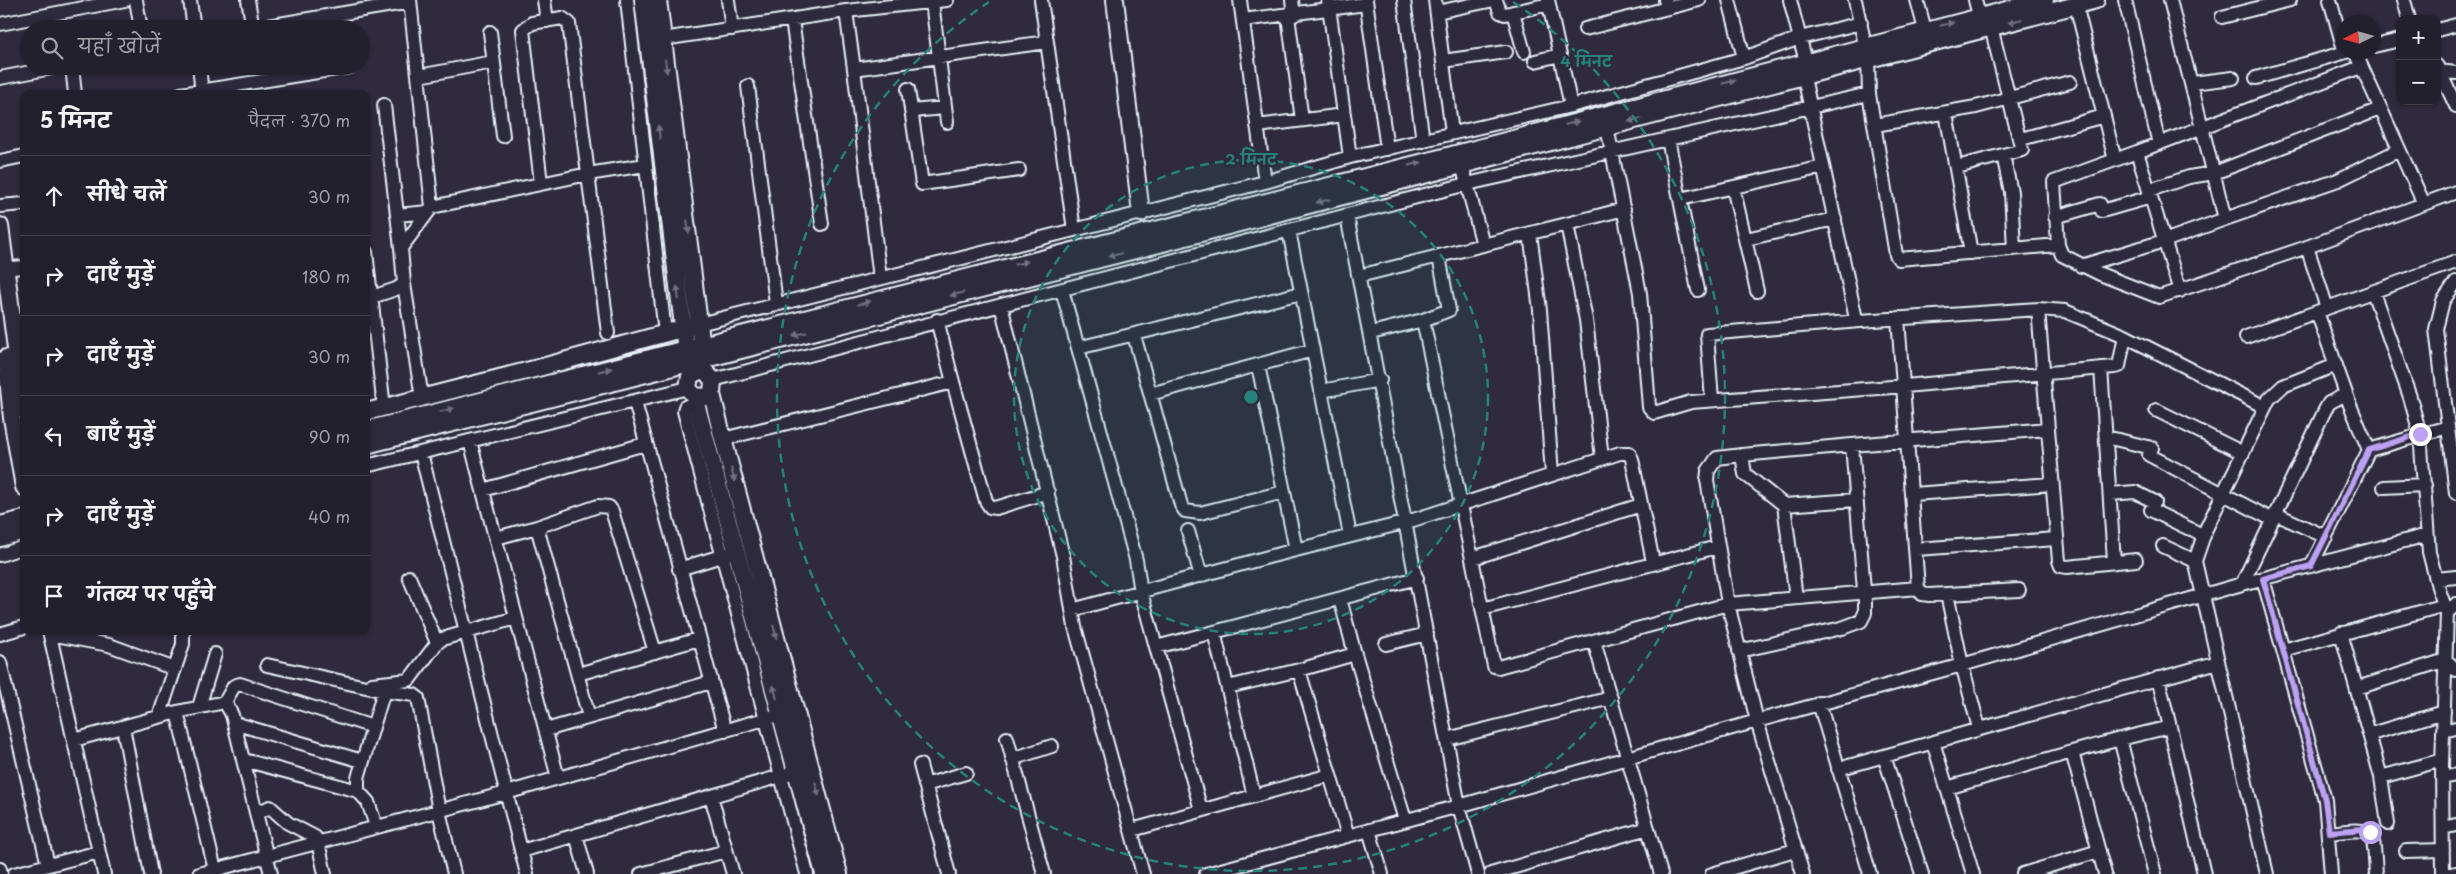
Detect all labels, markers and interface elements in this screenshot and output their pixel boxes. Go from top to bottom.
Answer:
north arrow [2336,15,2381,60]
map controls [2396,15,2441,105]
button: + [2396,15,2441,60]
one-way arrow [2007,17,2022,25]
search box [20,20,370,75]
one-way arrow [1939,20,1954,28]
text: यहाँ खोजें [78,31,161,59]
icon: search [38,34,66,62]
text: 4 मिनट [1560,49,1613,72]
one-way arrow [662,58,670,74]
button: − [2396,60,2441,105]
one-way arrow [1721,78,1736,86]
text: 5 मिनट [40,103,111,135]
text: पैदल · 370 m [248,108,350,132]
one-way arrow [1628,116,1643,124]
one-way arrow [1564,119,1579,127]
one-way arrow [655,123,663,139]
text: 2 मिनट [1225,147,1278,170]
one-way arrow [1407,160,1422,168]
text: सीधे चलें [87,179,166,207]
icon: ahead [40,182,68,210]
text: 30 m [308,184,350,208]
one-way arrow [1316,197,1331,205]
one-way arrow [684,219,692,235]
one-way arrow [1107,251,1122,259]
one-way arrow [1014,258,1029,266]
text: दाएँ मुड़ें [87,259,154,287]
icon: right [40,262,68,290]
text: 180 m [302,264,350,288]
one-way arrow [674,285,682,301]
one-way arrow [950,291,965,299]
one-way arrow [856,299,871,307]
one-way arrow [792,330,807,338]
text: दाएँ मुड़ें [87,339,154,367]
icon: right [40,342,68,370]
text: 30 m [308,344,350,368]
one-way arrow [598,366,613,374]
centre of rings [1242,388,1260,406]
one-way arrow [440,406,455,414]
text: बाएँ मुड़ें [87,419,155,447]
icon: left [40,422,68,450]
route end [2409,423,2432,446]
text: 90 m [309,424,350,448]
one-way arrow [729,467,737,482]
text: दाएँ मुड़ें [87,499,154,527]
icon: right [40,502,68,530]
text: 40 m [308,504,350,528]
text: गंतव्य पर पहुँचे [87,579,215,607]
icon: arrive [40,582,68,610]
one-way arrow [771,624,779,639]
one-way arrow [771,684,779,699]
one-way arrow [813,781,821,796]
route start [2359,821,2382,844]

